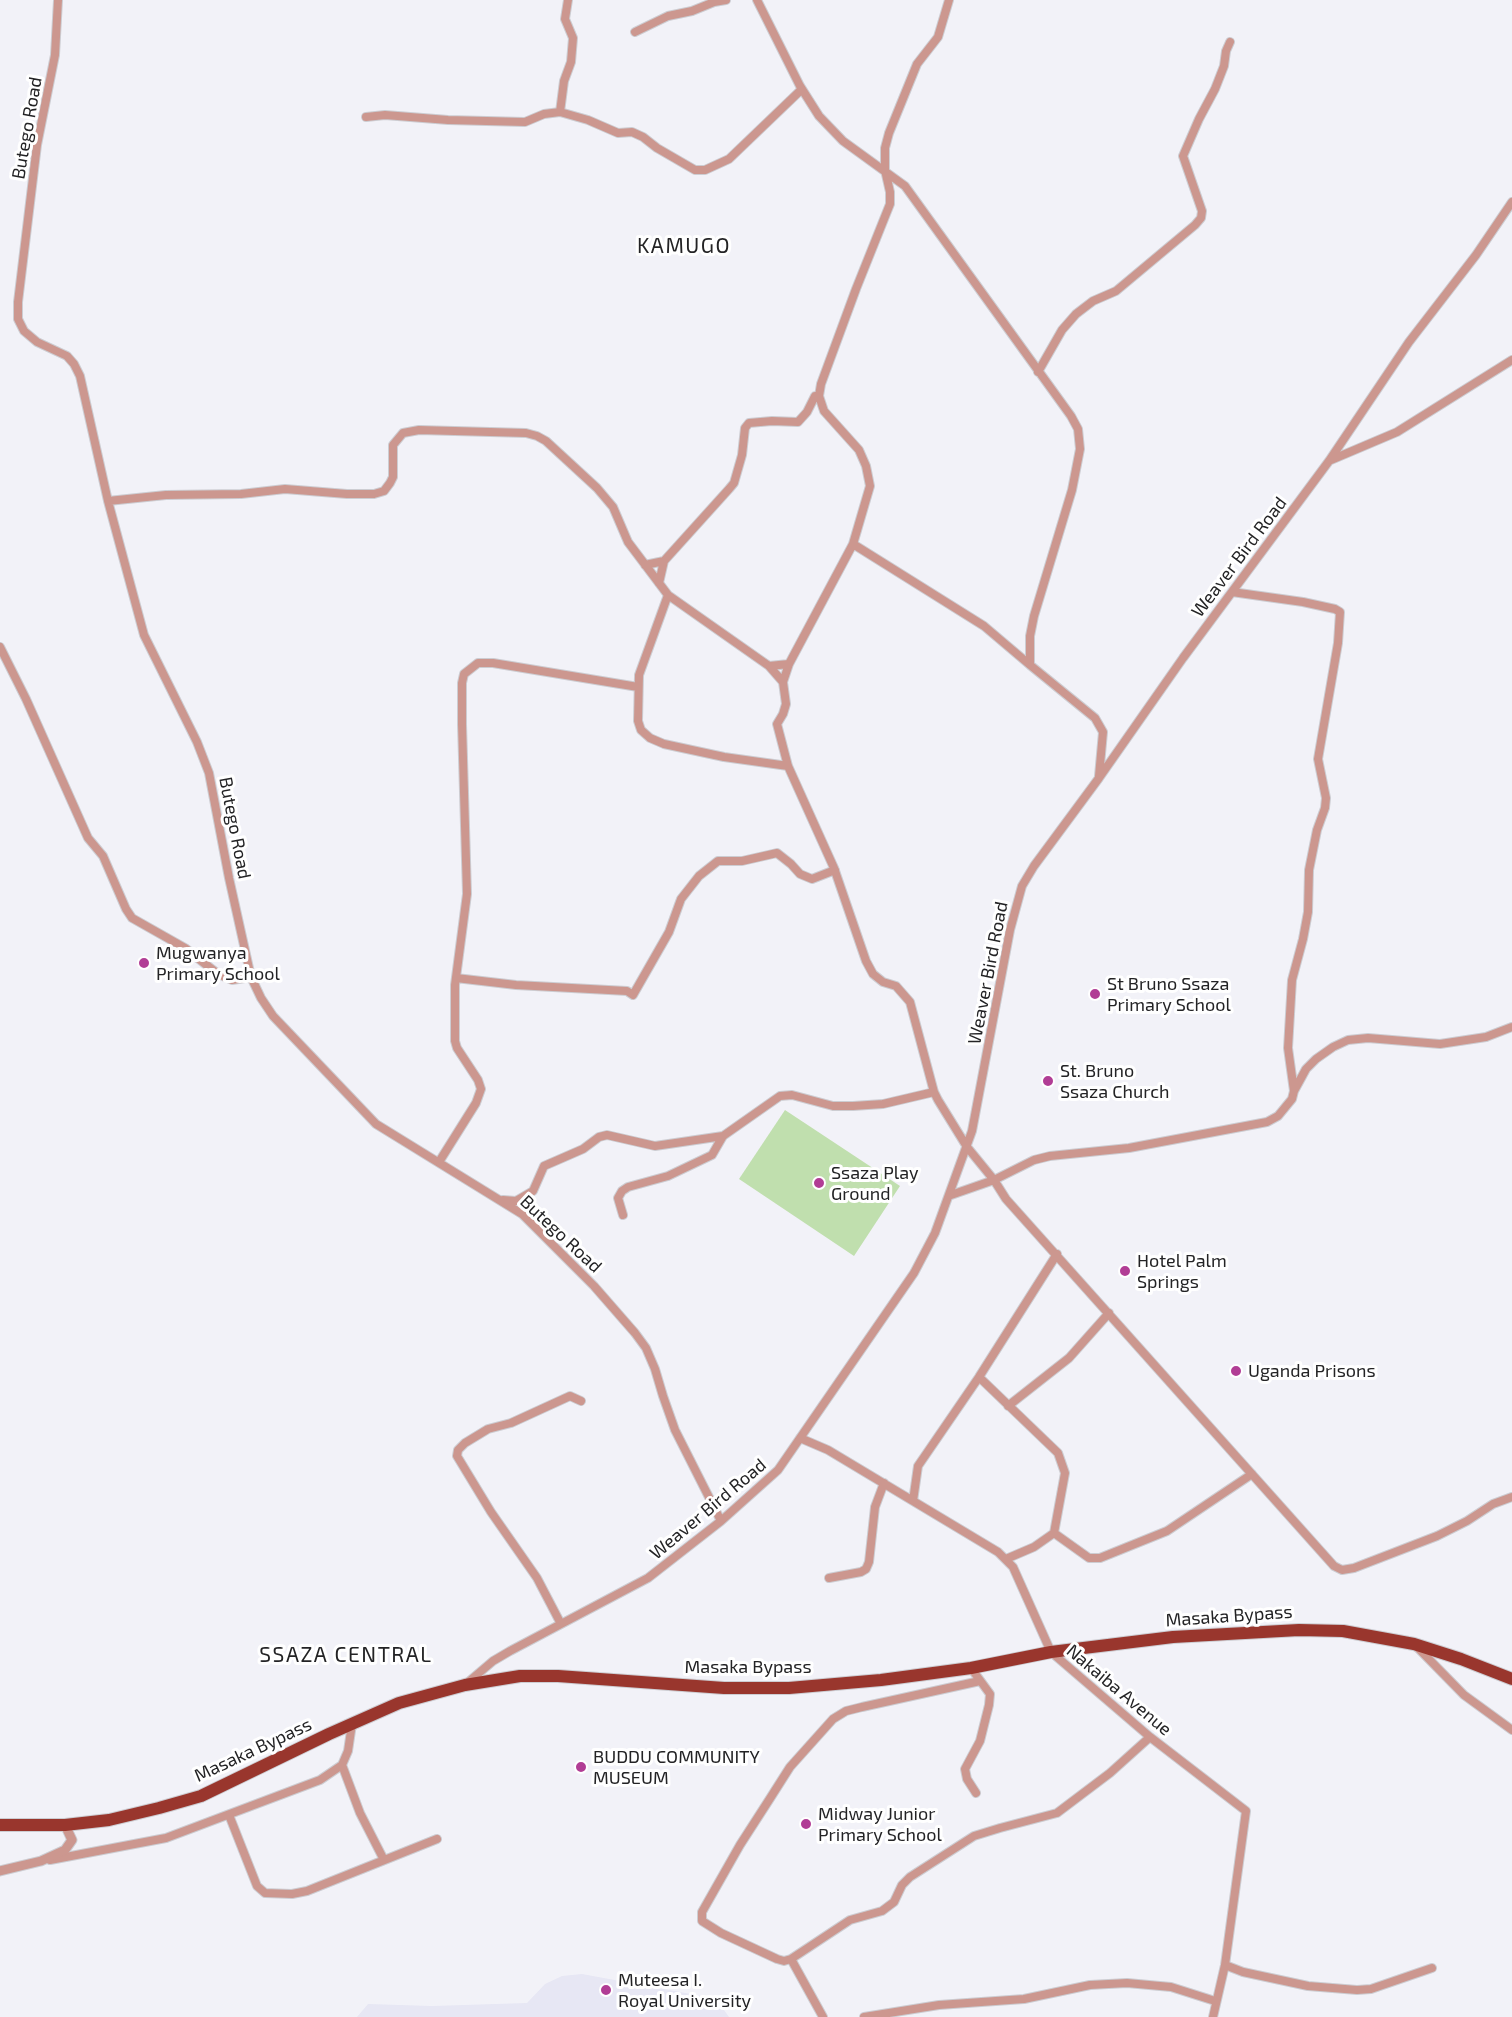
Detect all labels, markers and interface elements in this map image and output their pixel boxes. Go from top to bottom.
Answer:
street label: Butego Road [7,75,47,181]
district label: KAMUGO [637,233,731,259]
street label: Weaver Bird Road [1187,493,1291,621]
street label: Butego Road [215,775,255,881]
street label: Weaver Bird Road [964,900,1012,1046]
place label: Mugwanya Primary School [156,942,280,984]
marker: Mugwanya Primary School [137,956,151,970]
place label: St Bruno Ssaza Primary School [1107,973,1231,1016]
marker: St Bruno Ssaza Primary School [1088,987,1102,1001]
place label: St. Bruno Ssaza Church [1060,1060,1169,1102]
marker: St. Bruno Ssaza Church [1041,1074,1055,1088]
place label: Ssaza Play Ground [831,1162,919,1204]
marker: Ssaza Play Ground [812,1176,826,1190]
street label: Butego Road [516,1191,606,1277]
place label: Hotel Palm Springs [1137,1250,1227,1292]
marker: Hotel Palm Springs [1118,1264,1132,1278]
place label: Uganda Prisons [1248,1360,1376,1382]
marker: Uganda Prisons [1229,1364,1243,1378]
street label: Weaver Bird Road [645,1454,771,1564]
street label: Masaka Bypass [1165,1601,1293,1631]
street label: Nakaiba Avenue [1062,1640,1176,1740]
district label: SSAZA CENTRAL [259,1642,433,1668]
street label: Masaka Bypass [684,1656,812,1678]
street label: Masaka Bypass [191,1713,315,1787]
place label: BUDDU COMMUNITY MUSEUM [593,1746,760,1788]
marker: BUDDU COMMUNITY MUSEUM [574,1760,588,1774]
place label: Midway Junior Primary School [818,1803,942,1846]
marker: Midway Junior Primary School [799,1817,813,1831]
place label: Muteesa I. Royal University [618,1969,751,2012]
marker: Muteesa I. Royal University [599,1983,613,1997]

